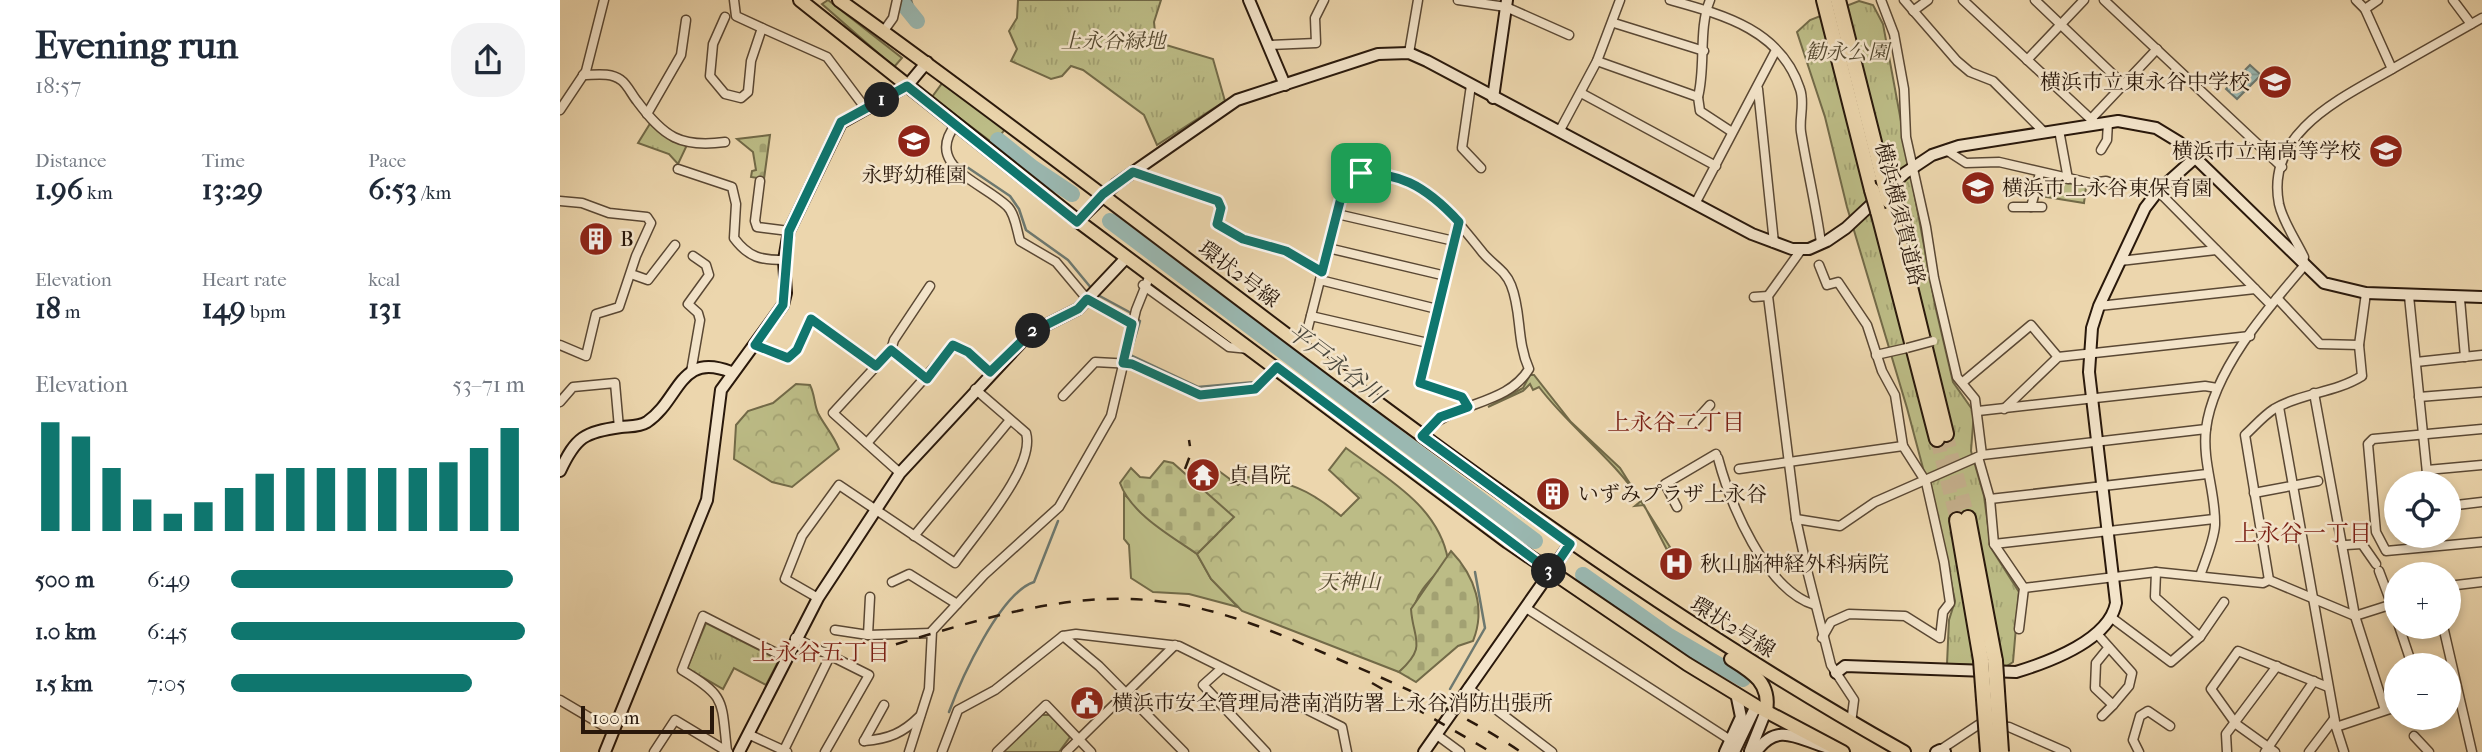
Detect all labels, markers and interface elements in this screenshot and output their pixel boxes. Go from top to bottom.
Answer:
text: Evening run [35,23,238,68]
button: share [451,23,525,97]
park label: 上永谷緑地 [1061,29,1167,53]
park label: 勧永公園 [1805,40,1892,64]
school or university icon: 横浜市立東永谷中学校 [2256,63,2294,101]
place label: 横浜市立東永谷中学校 [2040,70,2250,94]
text: 18:57 [35,72,81,99]
pin: 1 [864,82,900,118]
text: 1 [878,88,885,110]
school or university icon: 永野幼稚園 [895,122,933,160]
school or university icon: 横浜市立南高等学校 [2367,132,2405,170]
place label: 横浜市立南高等学校 [2172,139,2361,163]
street label: 横浜横須賀道路 [1871,140,1929,288]
pin [1331,143,1391,203]
text: Distance [35,150,106,172]
text: Time [202,150,245,172]
text: Pace [368,150,406,172]
icon: arrive [1342,154,1380,192]
place label: 永野幼稚園 [862,163,967,187]
school or university icon: 横浜市上永谷東保育園 [1959,169,1997,207]
text: 1.96 [35,172,83,207]
text: 13:29 [202,172,263,207]
text: 6:53 [368,172,417,207]
place label: 横浜市上永谷東保育園 [2002,176,2212,200]
text: km [83,182,113,204]
text: /km [417,182,451,204]
building icon: B [577,220,615,258]
place label: B [620,227,634,251]
street label: 環状2号線 [1194,236,1284,312]
text: Elevation [35,269,112,291]
text: Heart rate [202,269,287,291]
text: kcal [368,269,400,291]
text: 18 [35,291,61,326]
text: 149 [202,291,246,326]
text: 131 [368,291,402,326]
text: m [61,301,81,323]
text: bpm [246,301,286,323]
pin: 2 [1016,314,1050,348]
water label: 平戸永谷川 [1282,318,1392,411]
text: 2 [1028,319,1037,341]
text: Elevation [35,371,128,398]
text: 53–71 m [452,371,525,398]
district label: 上永谷二丁目 [1607,409,1745,436]
temple icon: 貞昌院 [1184,456,1222,494]
place label: 貞昌院 [1228,463,1291,487]
map controls [2384,471,2461,730]
button: locate [2384,471,2461,548]
building icon: いずみプラザ上永谷 [1534,475,1572,513]
place label: いずみプラザ上永谷 [1578,482,1767,506]
district label: 上永谷一丁目 [2234,520,2372,547]
hospital icon: 秋山脳神経外科病院 [1657,545,1695,583]
place label: 秋山脳神経外科病院 [1700,552,1889,576]
pin: 3 [1532,554,1566,588]
text: 3 [1545,559,1552,581]
button: + [2384,562,2461,639]
text: 500 m [35,566,94,593]
text: 6:49 [147,566,191,593]
park label: 天神山 [1318,570,1382,594]
street label: 環状2号線 [1686,592,1780,662]
text: 1.0 km [35,618,96,645]
text: 6:45 [147,618,188,645]
district label: 上永谷五丁目 [752,639,890,666]
button: − [2384,653,2461,730]
text: 1.5 km [35,670,93,697]
text: 7:05 [147,670,186,697]
public building icon: 横浜市安全管理局港南消防署上永谷消防出張所 [1068,684,1106,722]
place label: 横浜市安全管理局港南消防署上永谷消防出張所 [1112,691,1553,715]
scale bar [581,703,714,735]
text: 100 m [592,707,640,729]

